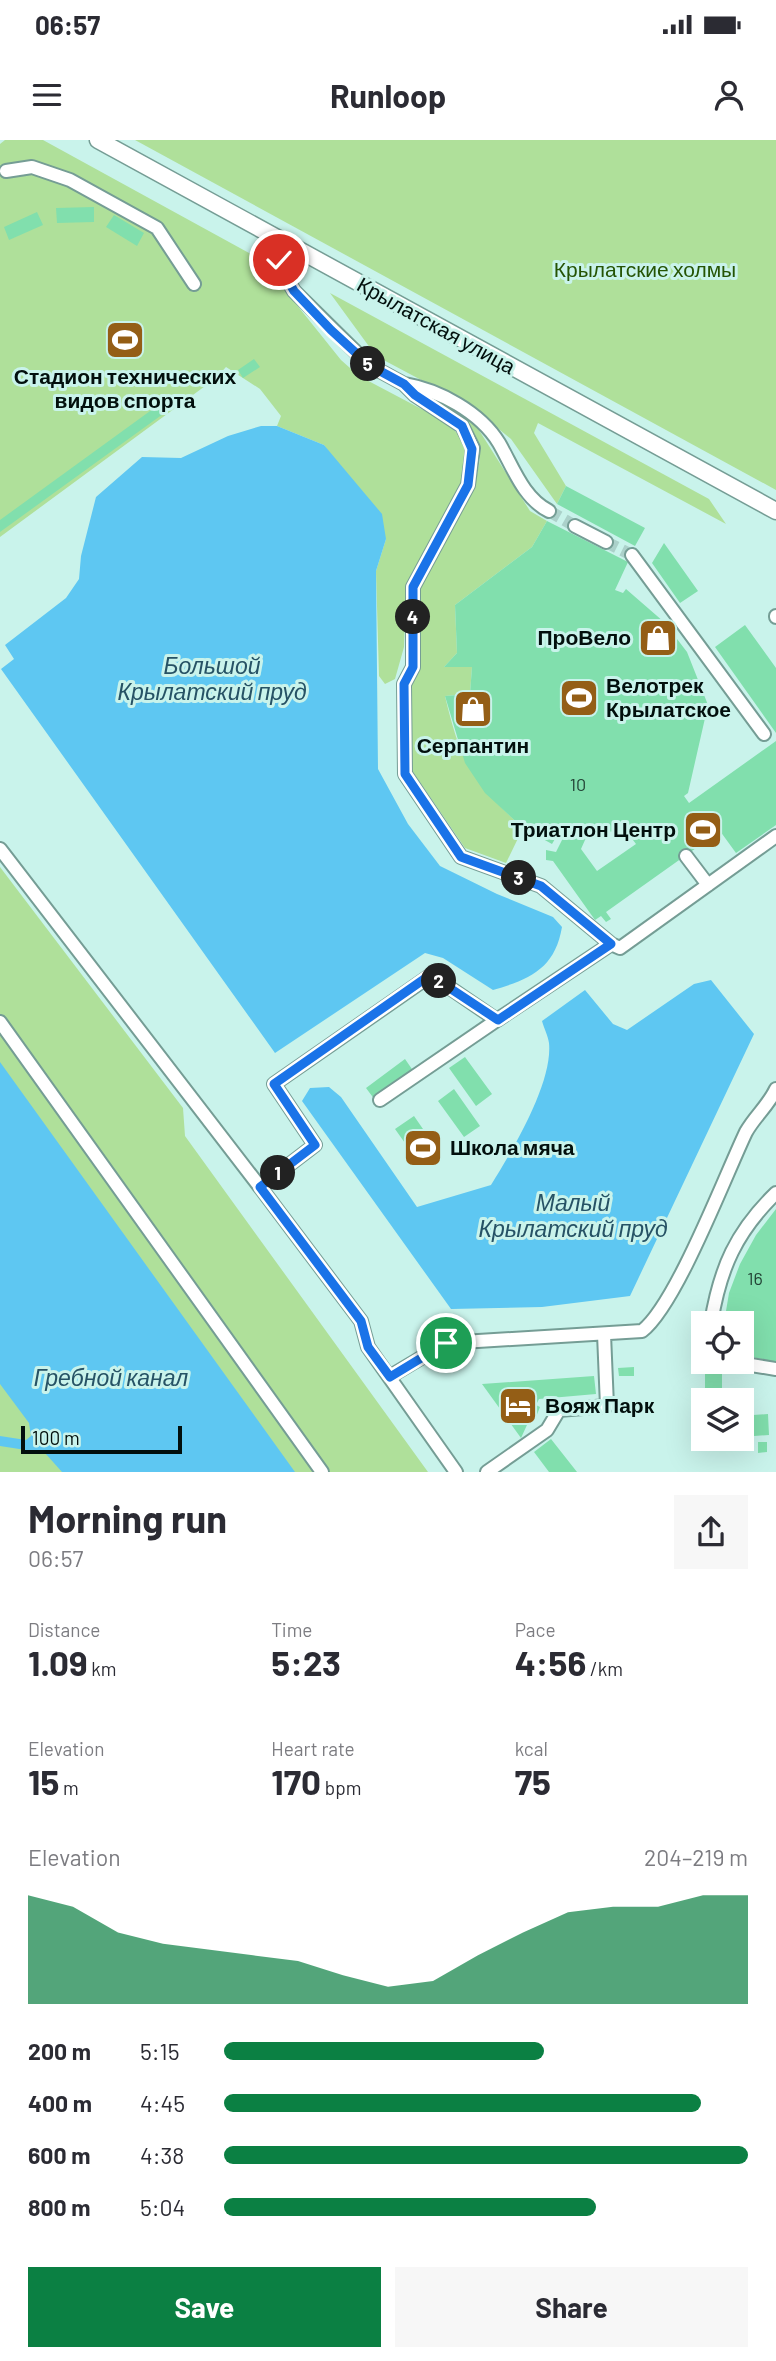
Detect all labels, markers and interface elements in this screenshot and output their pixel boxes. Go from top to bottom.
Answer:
text: 06:57 [35,9,100,40]
icon: menu [28,76,66,114]
text: Runloop [330,76,446,114]
icon: person [710,76,748,114]
pin [249,230,309,290]
icon: check [260,241,298,279]
park label: Крылатские холмы [554,256,736,281]
street label: Крылатская улица [353,271,520,379]
sports icon: Стадион технических видов спорта [104,319,146,361]
pin: 5 [350,346,386,382]
text: 5 [362,352,373,375]
place label: Стадион технических видов спорта [14,363,237,412]
pin: 4 [396,600,430,634]
text: 4 [407,605,418,628]
shop icon: ПроВело [637,617,679,659]
place label: ПроВело [538,624,631,649]
water label: Большой Крылатский пруд [117,651,307,705]
place label: Велотрек Крылатское [606,672,731,721]
sports icon: Велотрек Крылатское [558,677,600,719]
shop icon: Серпантин [452,688,494,730]
place label: Серпантин [417,732,529,757]
house number: 10 [570,773,586,795]
sports icon: Триатлон Центр [682,809,724,851]
place label: Триатлон Центр [511,816,676,841]
pin: 3 [502,860,536,896]
text: 3 [513,866,524,889]
pin: 2 [422,964,457,998]
text: 2 [433,969,444,992]
sports icon: Школа мяча [402,1127,444,1169]
place label: Школа мяча [450,1134,575,1159]
pin: 1 [260,1156,296,1190]
text: 1 [274,1161,281,1184]
water label: Малый Крылатский пруд [478,1188,668,1242]
house number: 16 [747,1267,763,1289]
map controls [691,1311,754,1451]
button: locate [691,1311,754,1374]
pin [416,1313,476,1373]
icon: arrive [427,1324,465,1362]
water label: Гребной канал [34,1363,188,1391]
hotel icon: Вояж Парк [497,1385,539,1427]
button: layers [691,1388,754,1451]
place label: Вояж Парк [545,1392,655,1417]
scale bar [21,1423,182,1455]
text: 100 m [32,1426,80,1449]
text: Morning run [28,1495,227,1541]
button: share [674,1495,748,1569]
text: 06:57 [28,1544,83,1572]
text: Distance [28,1618,100,1641]
text: Time [271,1618,312,1641]
text: Pace [515,1618,556,1641]
text: 1.09 [28,1641,87,1683]
text: 5:23 [271,1641,341,1683]
text: 4:56 [515,1641,586,1683]
text: km [87,1657,117,1680]
text: /km [586,1657,623,1680]
text: Elevation [28,1737,105,1760]
text: Heart rate [271,1737,355,1760]
text: kcal [515,1737,548,1760]
text: 15 [28,1760,59,1802]
text: 170 [271,1760,321,1802]
text: 75 [515,1760,551,1802]
text: m [59,1776,79,1799]
text: bpm [321,1776,361,1799]
text: Elevation [28,1843,121,1871]
text: 204–219 m [644,1843,748,1871]
text: 200 m [28,2037,91,2065]
text: 5:15 [140,2037,180,2065]
text: 400 m [28,2089,92,2117]
text: 4:45 [140,2089,185,2117]
text: 600 m [28,2141,90,2169]
text: 4:38 [140,2141,184,2169]
text: 800 m [28,2193,90,2221]
text: 5:04 [140,2193,185,2221]
button: Save [28,2267,381,2347]
button: Share [395,2267,748,2347]

